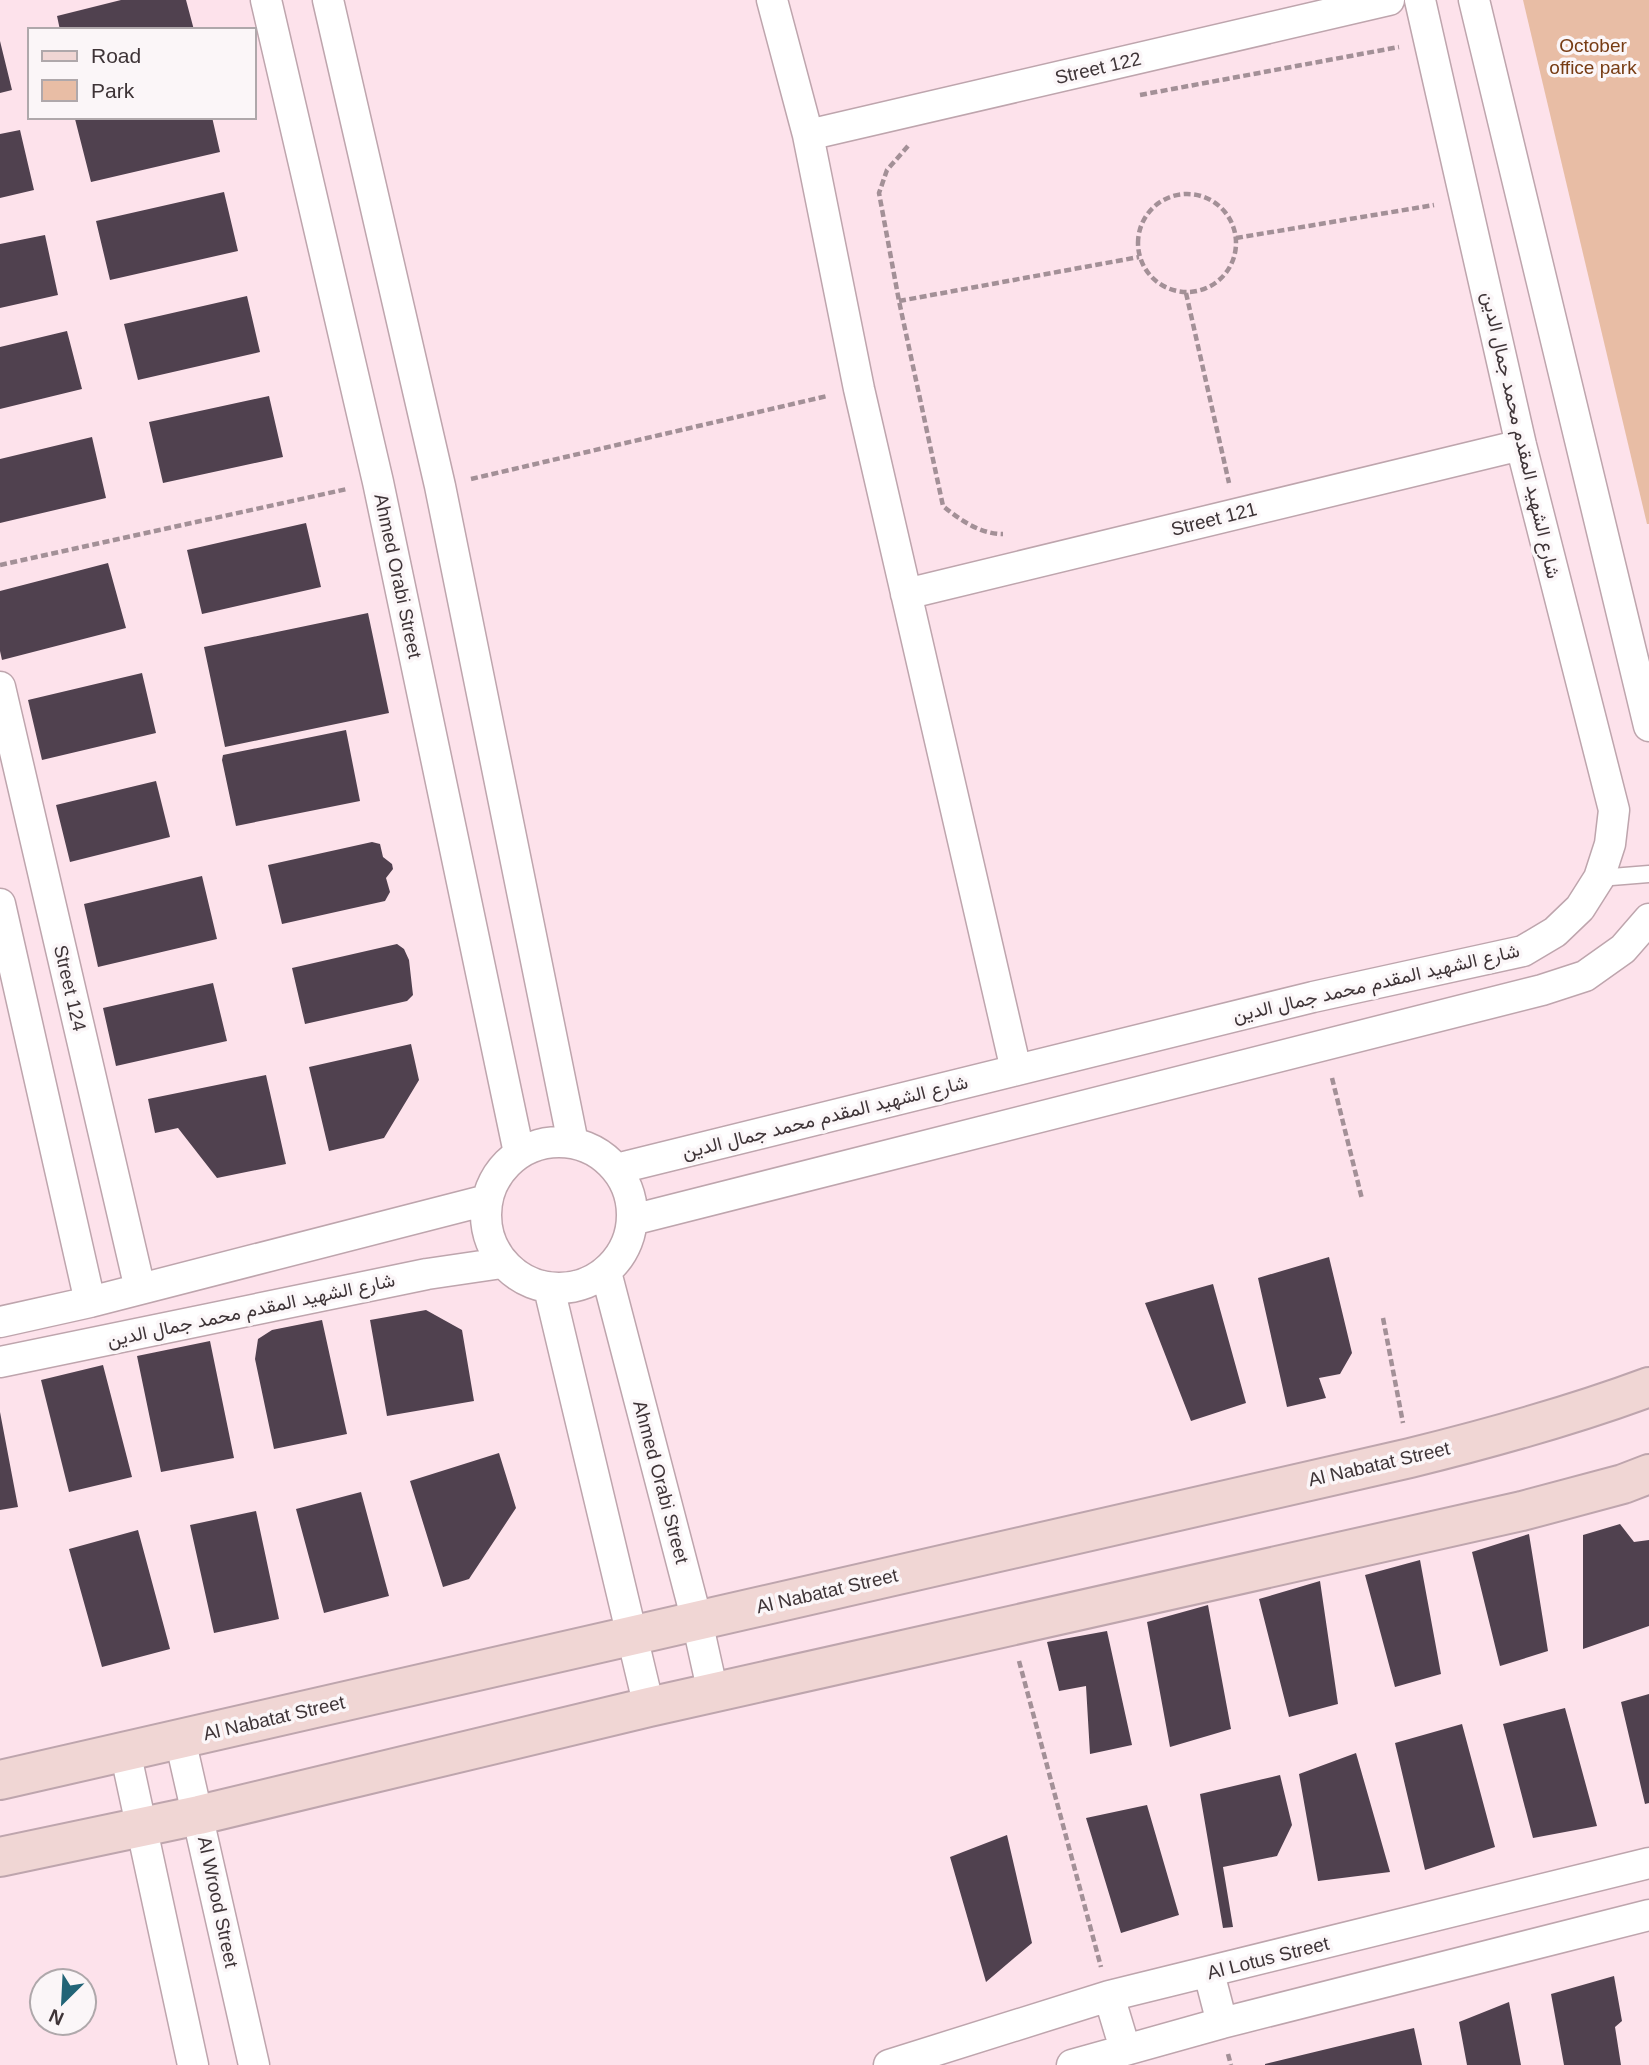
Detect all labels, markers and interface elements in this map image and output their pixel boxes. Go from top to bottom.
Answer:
legend [28,28,256,119]
park label: October office park [1549,35,1637,78]
text: Road [91,44,141,67]
street label: Street 122 [1053,48,1143,88]
text: Park [91,79,135,102]
street label: شارع الشهيد المقدم محمد جمال الدين [1476,290,1564,581]
street label: Ahmed Orabi Street [370,492,426,661]
street label: Street 121 [1169,498,1259,540]
street label: شارع الشهيد المقدم محمد جمال الدين [1231,940,1522,1028]
street label: Street 124 [50,943,90,1033]
street label: شارع الشهيد المقدم محمد جمال الدين [680,1071,971,1165]
street label: شارع الشهيد المقدم محمد جمال الدين [105,1269,397,1353]
street label: Ahmed Orabi Street [629,1398,693,1567]
street label: Al Nabatat Street [1306,1437,1453,1491]
street label: Al Nabatat Street [754,1564,901,1618]
street label: Al Nabatat Street [201,1691,348,1745]
street label: Al Wrood Street [194,1834,242,1970]
street label: Al Lotus Street [1205,1933,1332,1983]
north arrow [28,1967,98,2037]
text: N [46,2005,67,2029]

